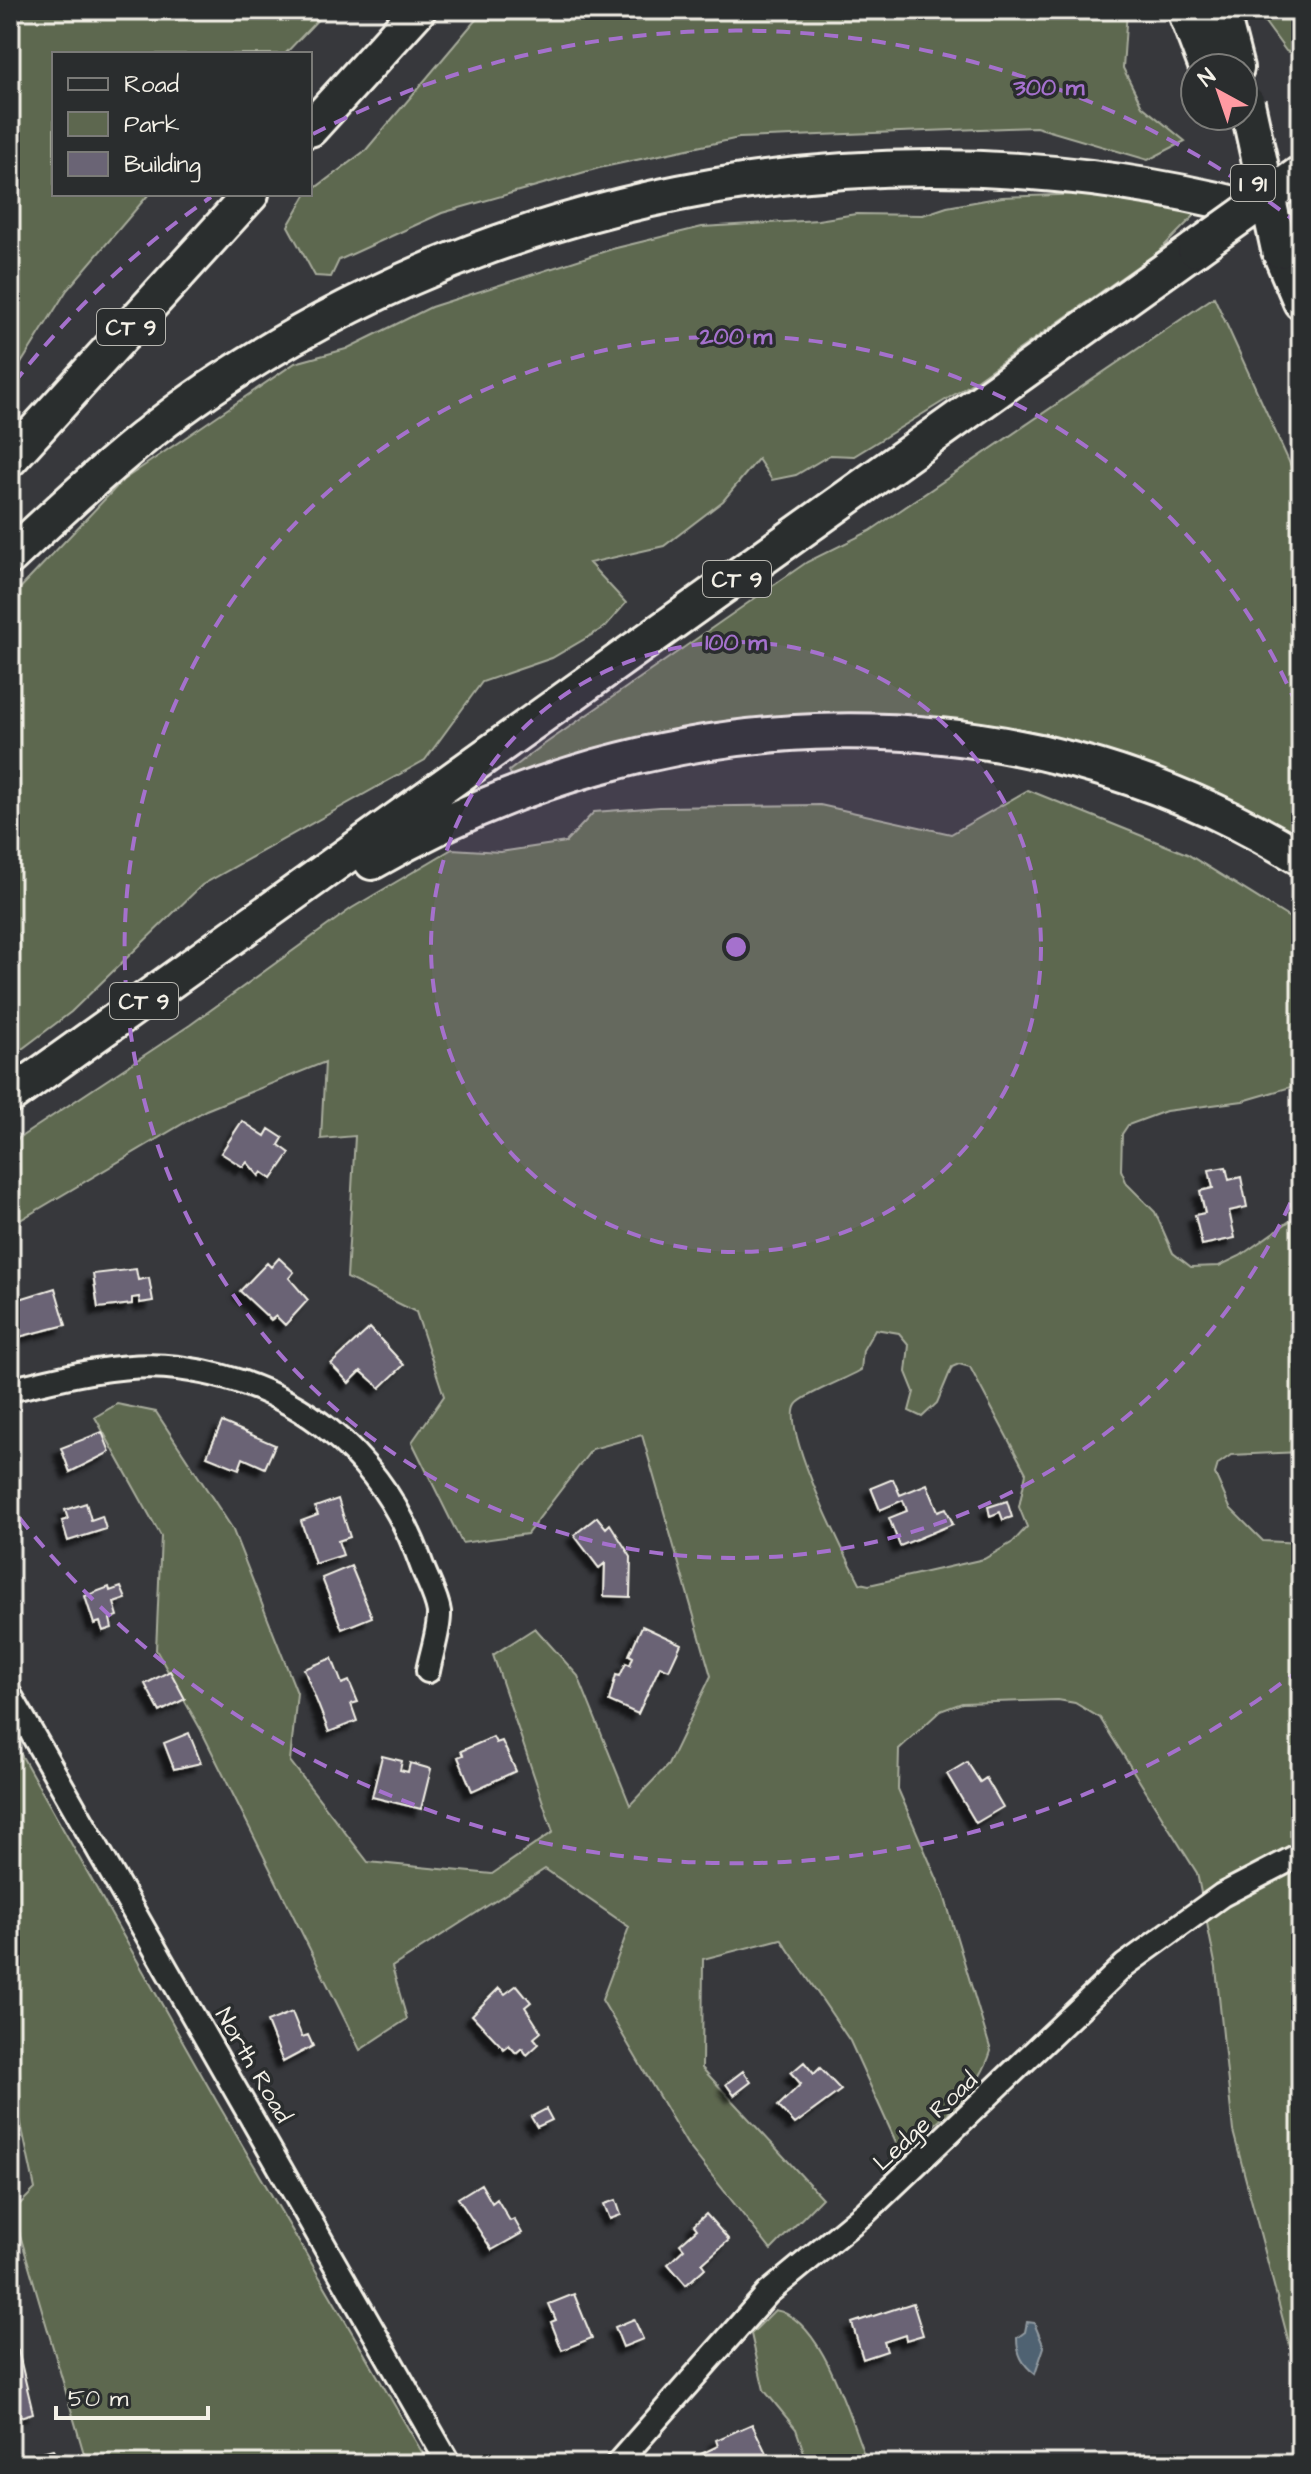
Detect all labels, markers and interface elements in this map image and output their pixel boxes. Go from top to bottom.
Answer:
legend [52,52,312,196]
north arrow [1179,52,1259,132]
text: N [1192,61,1223,94]
text: Road [124,68,179,102]
text: 300 m [1013,71,1085,105]
text: Park [124,108,180,142]
text: Building [124,148,201,183]
road number: I 91 [1231,165,1275,201]
road number: CT 9 [97,309,165,345]
text: 200 m [699,320,772,354]
road number: CT 9 [703,561,771,597]
text: 100 m [705,626,767,660]
centre of rings [722,933,750,961]
road number: CT 9 [110,983,178,1019]
street label: North Road [206,2002,300,2129]
street label: Ledge Road [866,2064,986,2180]
scale bar [56,2370,208,2420]
text: 50 m [68,2382,129,2416]

